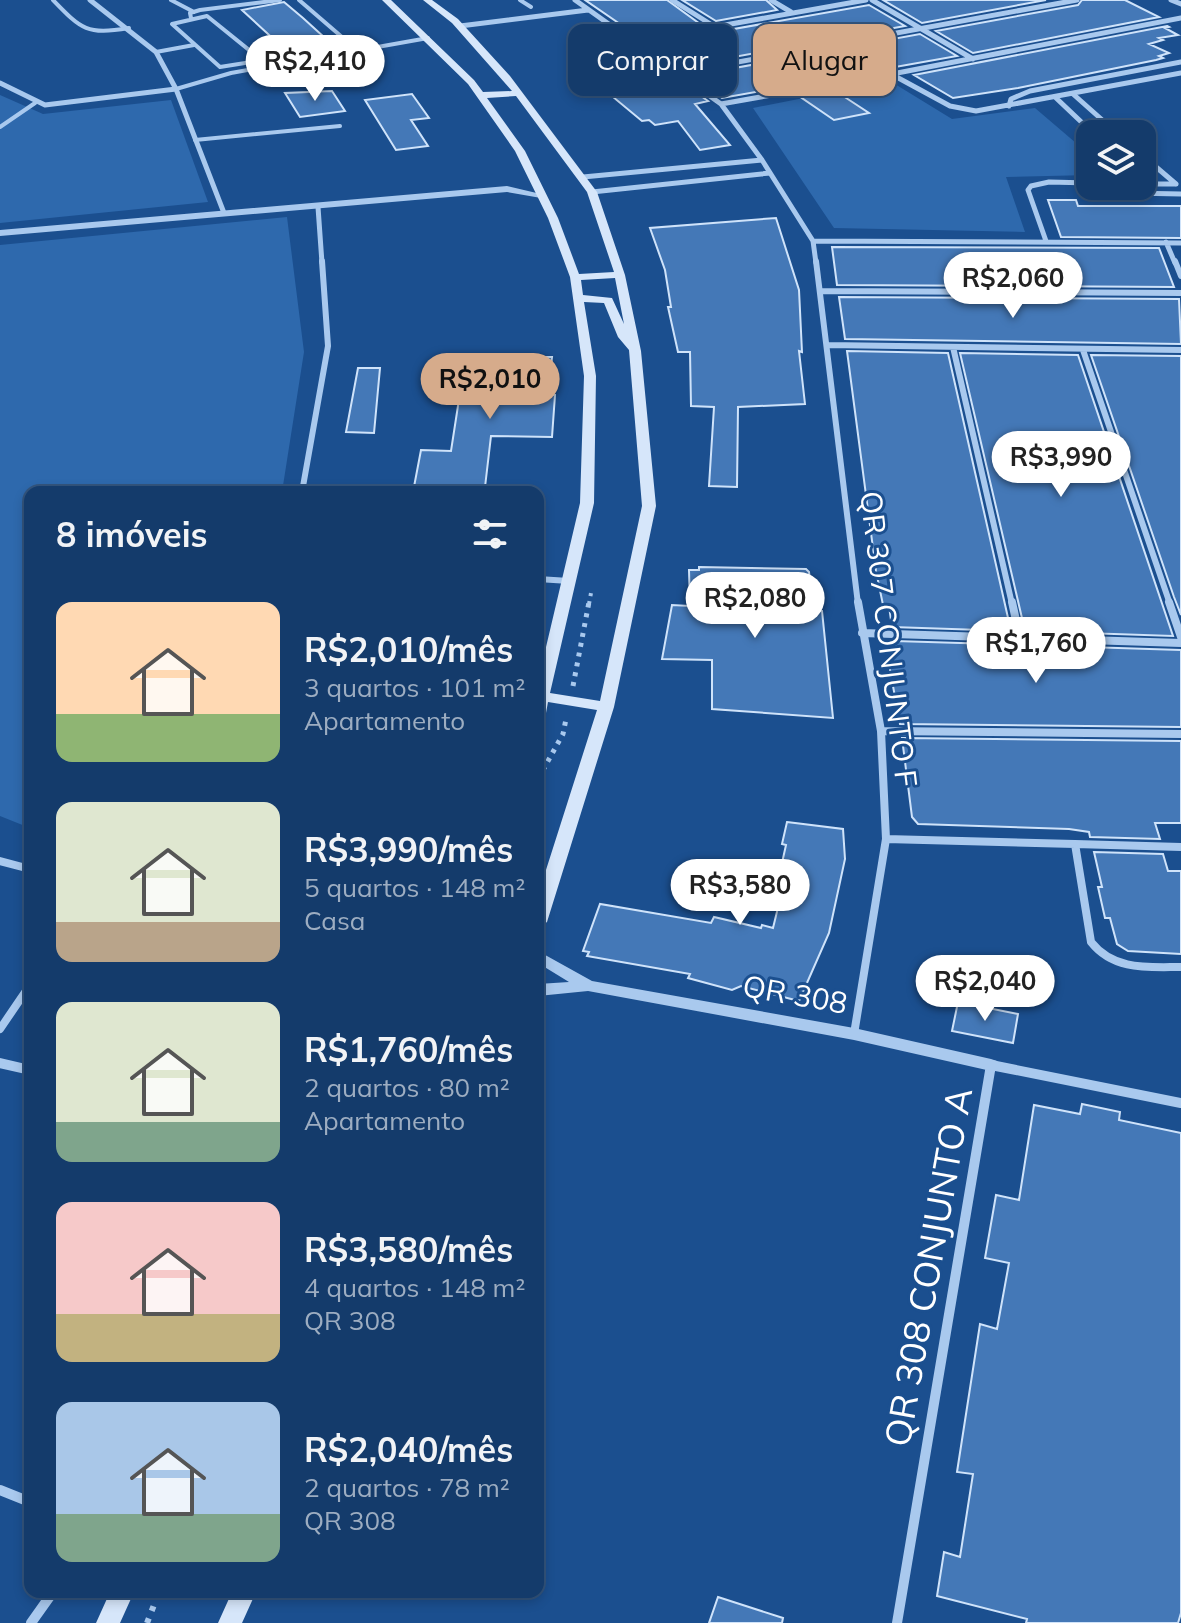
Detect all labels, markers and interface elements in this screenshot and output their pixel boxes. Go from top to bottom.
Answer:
chip: Comprar [568,24,737,96]
chip: Alugar [753,24,896,96]
pin: R$2,410 [241,35,389,103]
text: R$2,410 [264,44,366,77]
map controls [1076,120,1156,200]
button: layers [1076,120,1156,200]
pin: R$2,060 [939,252,1087,320]
text: R$2,060 [962,261,1064,294]
pin: R$2,010 [416,353,564,421]
text: R$2,010 [439,362,541,395]
pin: R$3,990 [987,431,1135,499]
text: R$3,990 [1010,440,1112,473]
street label: QR 307 CONJUNTO F [852,489,926,789]
icon: filters [468,512,512,556]
text: 8 imóveis [56,513,208,556]
pin: R$2,080 [681,572,829,640]
text: R$2,080 [704,581,806,614]
pin: R$1,760 [962,617,1110,685]
text: R$1,760 [985,626,1087,659]
text: R$2,010/mês [304,628,513,671]
icon: home [120,634,216,730]
text: 3 quartos · 101 m² [304,671,525,704]
text: Apartamento [304,704,465,737]
text: R$3,990/mês [304,828,513,871]
icon: home [120,834,216,930]
pin: R$3,580 [666,859,814,927]
text: R$3,580 [689,868,791,901]
text: 5 quartos · 148 m² [304,871,525,904]
text: Casa [304,904,365,937]
pin: R$2,040 [911,955,1059,1023]
text: R$2,040 [934,964,1036,997]
street label: QR 308 [740,966,851,1022]
text: R$1,760/mês [304,1028,513,1071]
icon: home [120,1034,216,1130]
text: 2 quartos · 80 m² [304,1071,510,1104]
street label: QR 308 CONJUNTO A [874,1084,981,1450]
text: Apartamento [304,1104,465,1137]
text: R$3,580/mês [304,1228,513,1271]
icon: home [120,1234,216,1330]
text: 4 quartos · 148 m² [304,1271,525,1304]
text: QR 308 [304,1304,396,1337]
text: R$2,040/mês [304,1428,513,1471]
icon: home [120,1434,216,1530]
text: 2 quartos · 78 m² [304,1471,510,1504]
text: QR 308 [304,1504,396,1537]

